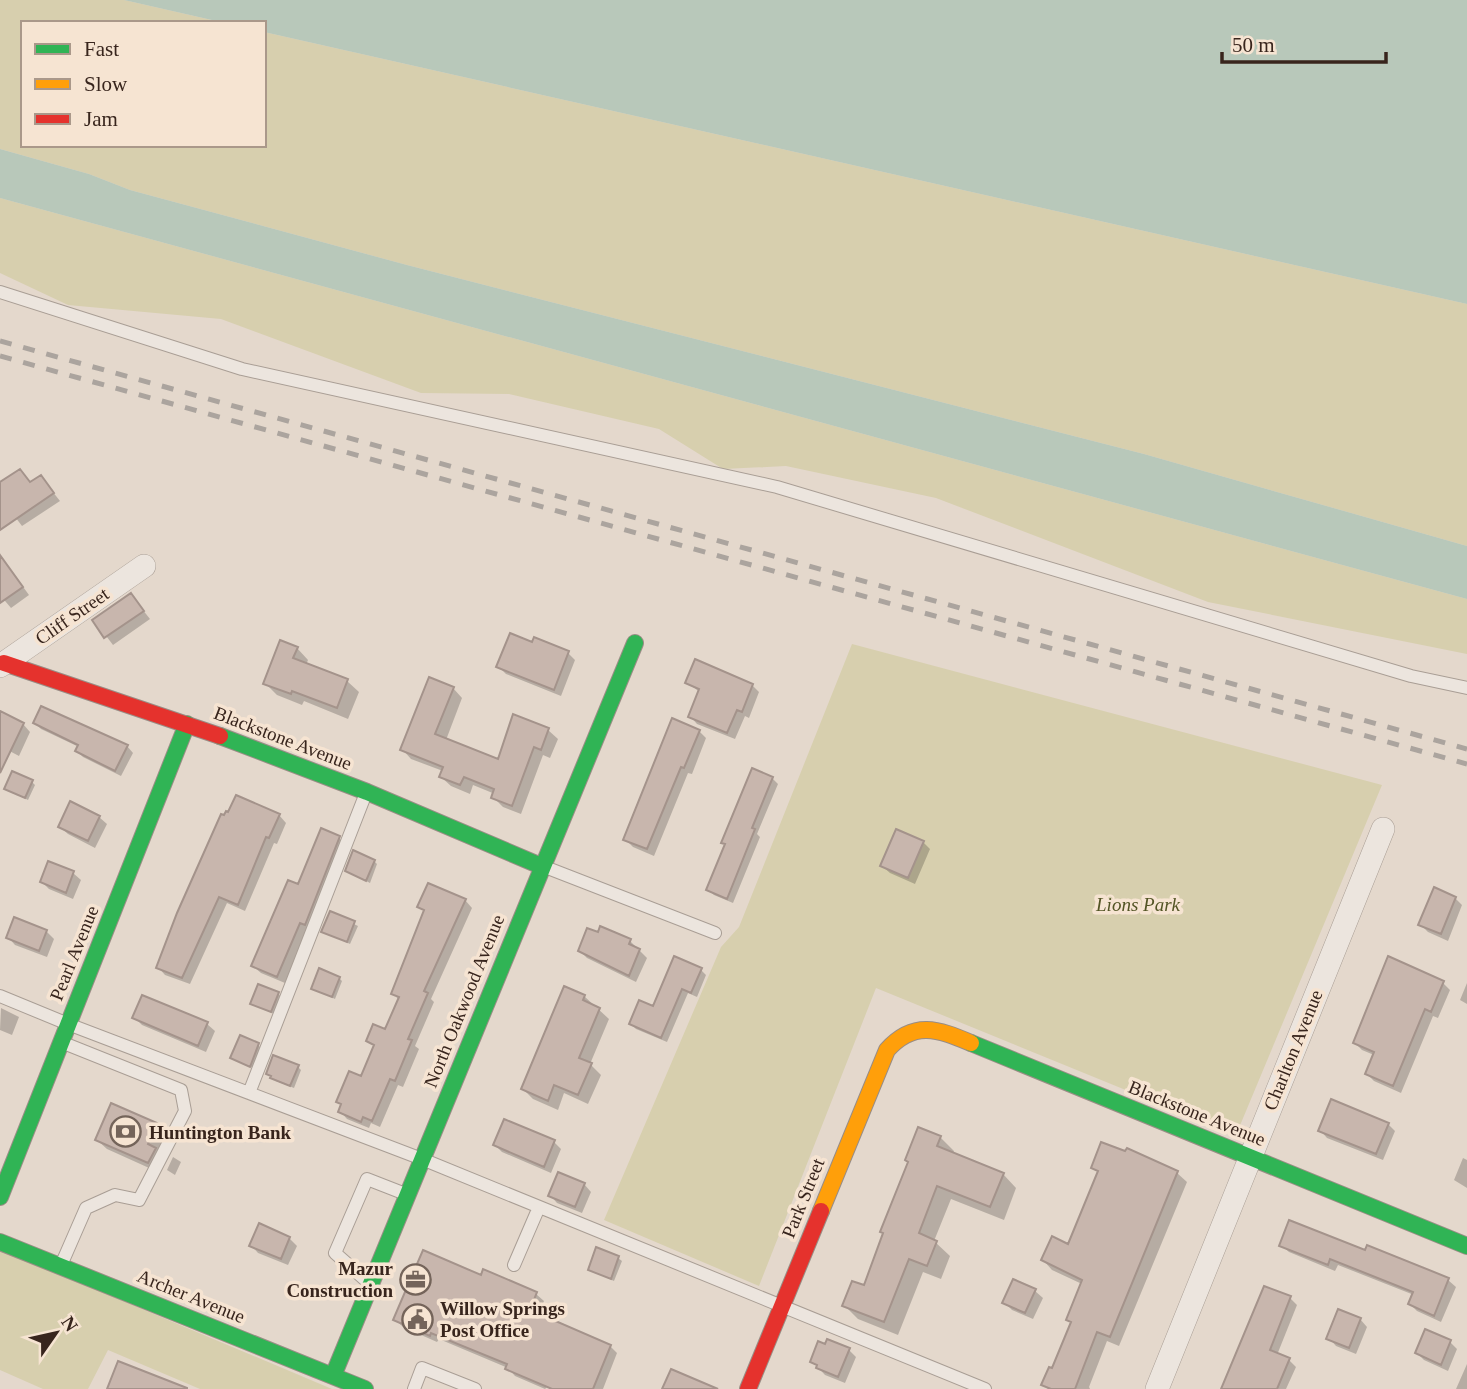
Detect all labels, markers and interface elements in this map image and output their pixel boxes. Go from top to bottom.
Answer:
legend [21,21,266,147]
scale bar [1222,21,1386,65]
text: 50 m [1232,33,1275,57]
text: Fast [84,37,119,61]
text: Slow [84,72,128,96]
text: Jam [84,107,118,131]
street label: Cliff Street [31,583,113,649]
street label: Blackstone Avenue [211,702,355,774]
park label: Lions Park [1095,894,1181,915]
street label: Pearl Avenue [45,903,103,1003]
street label: North Oakwood Avenue [420,912,508,1090]
street label: Charlton Avenue [1259,987,1327,1113]
street label: Blackstone Avenue [1125,1076,1269,1150]
bank icon: Huntington Bank [109,1115,143,1149]
place label: Huntington Bank [149,1122,291,1143]
street label: Park Street [778,1155,829,1241]
place label: Mazur Construction [286,1258,394,1301]
office icon: Mazur Construction [399,1262,433,1296]
street label: Archer Avenue [134,1265,248,1327]
north arrow [21,1298,91,1368]
place label: Willow Springs Post Office [440,1298,565,1341]
public building icon: Willow Springs Post Office [400,1302,434,1336]
text: N [57,1312,82,1336]

